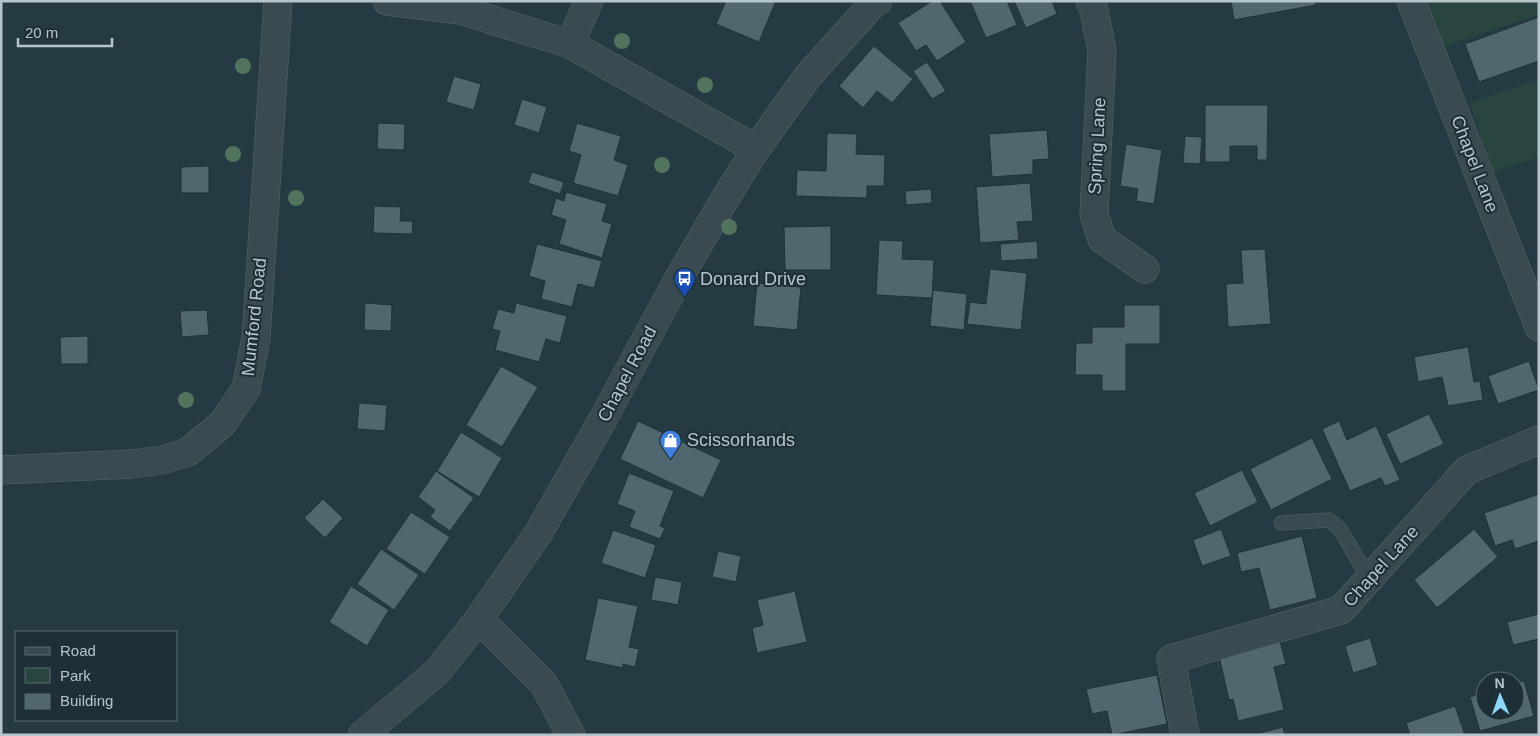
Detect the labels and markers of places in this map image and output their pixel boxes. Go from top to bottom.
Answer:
bus stop icon: Donard Drive [672,267,696,298]
place label: Donard Drive [700,269,806,289]
shop icon: Scissorhands [659,428,683,459]
place label: Scissorhands [687,430,795,450]

